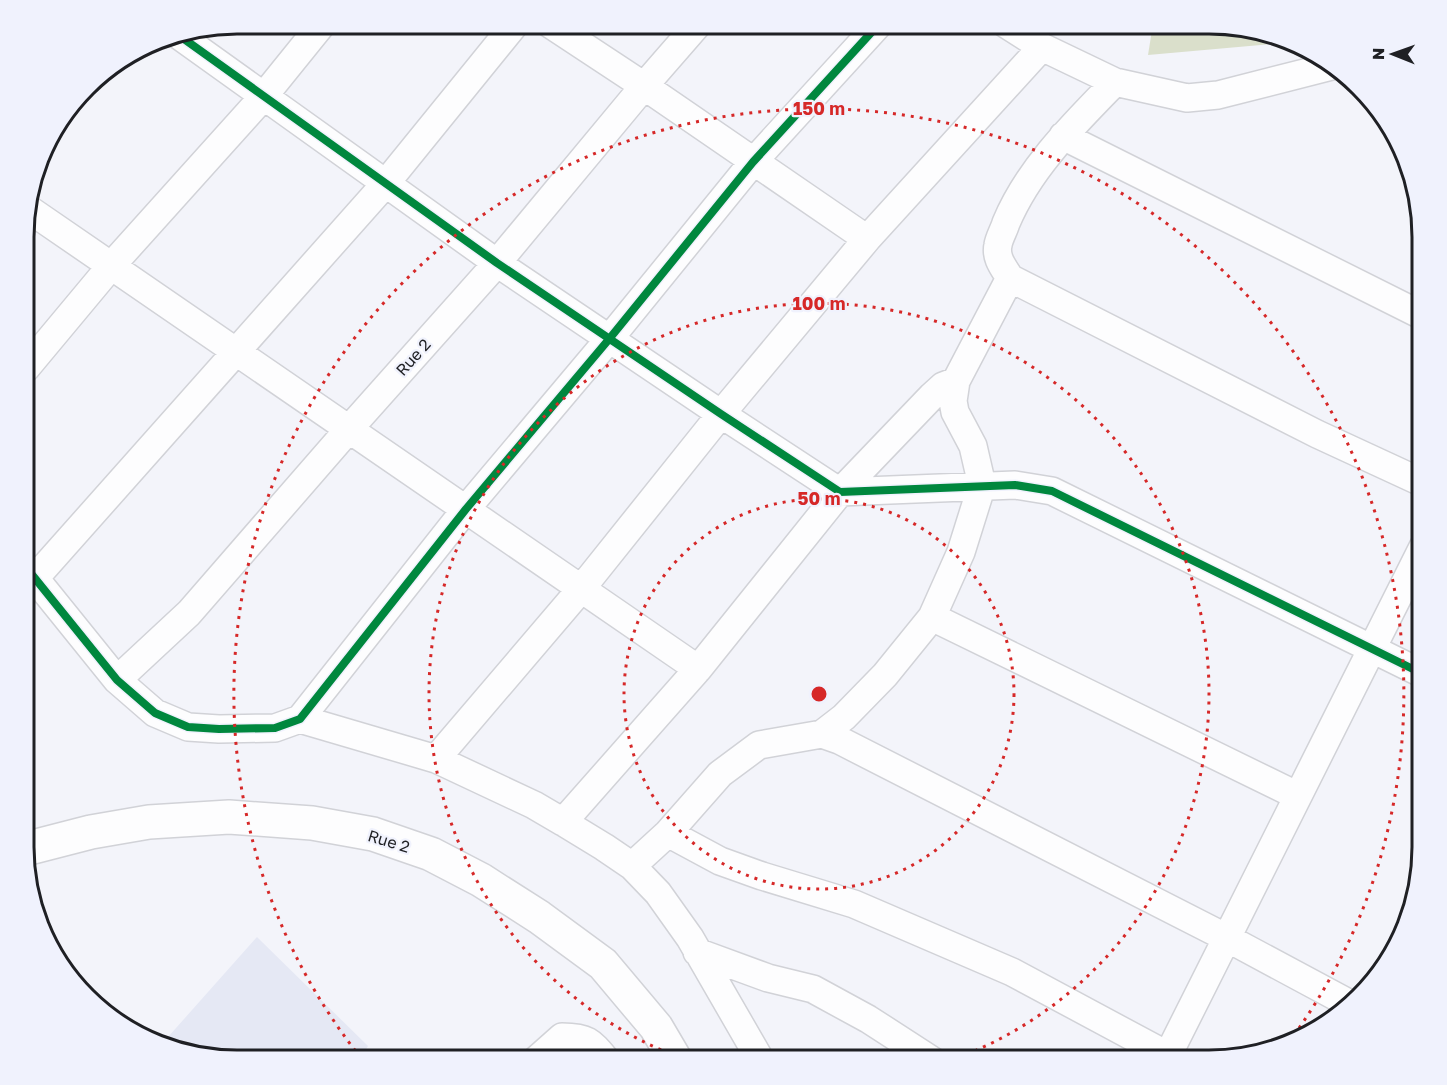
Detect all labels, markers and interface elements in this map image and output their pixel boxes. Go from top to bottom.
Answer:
north arrow [1363,24,1423,84]
text: N [1368,47,1388,60]
text: 150 m [793,97,845,119]
text: 100 m [793,292,845,314]
street label: Rue 2 [391,334,435,380]
text: 50 m [798,487,840,509]
centre of rings [809,684,829,704]
street label: Rue 2 [366,825,412,857]

